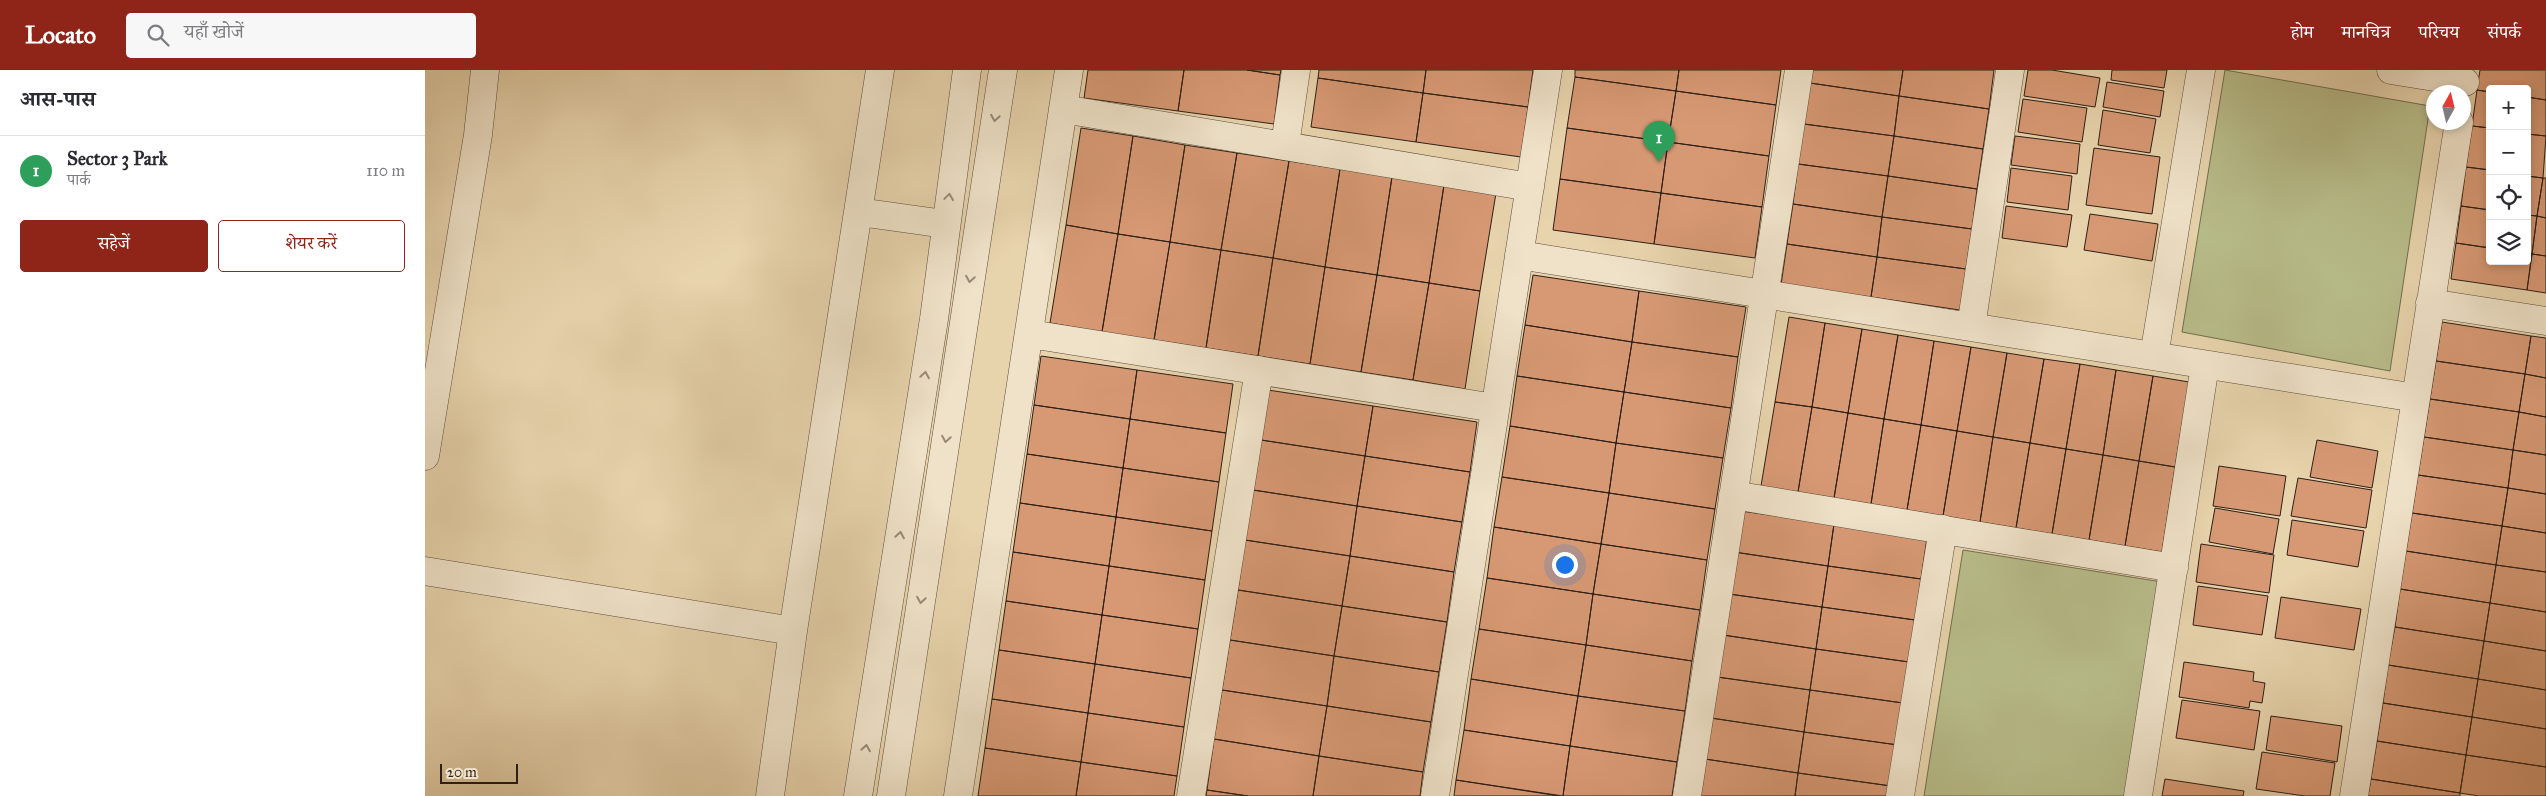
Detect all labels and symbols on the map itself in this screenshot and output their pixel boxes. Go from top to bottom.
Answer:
north arrow [2426,85,2471,130]
one-way arrow [991,114,1001,123]
pin: 1 [1643,121,1675,162]
one-way arrow [943,192,954,200]
one-way arrow [966,274,976,283]
one-way arrow [919,371,930,379]
one-way arrow [941,435,951,444]
one-way arrow [894,531,904,540]
your location [1552,552,1578,578]
one-way arrow [916,596,927,604]
one-way arrow [860,743,871,751]
scale bar [440,761,517,784]

